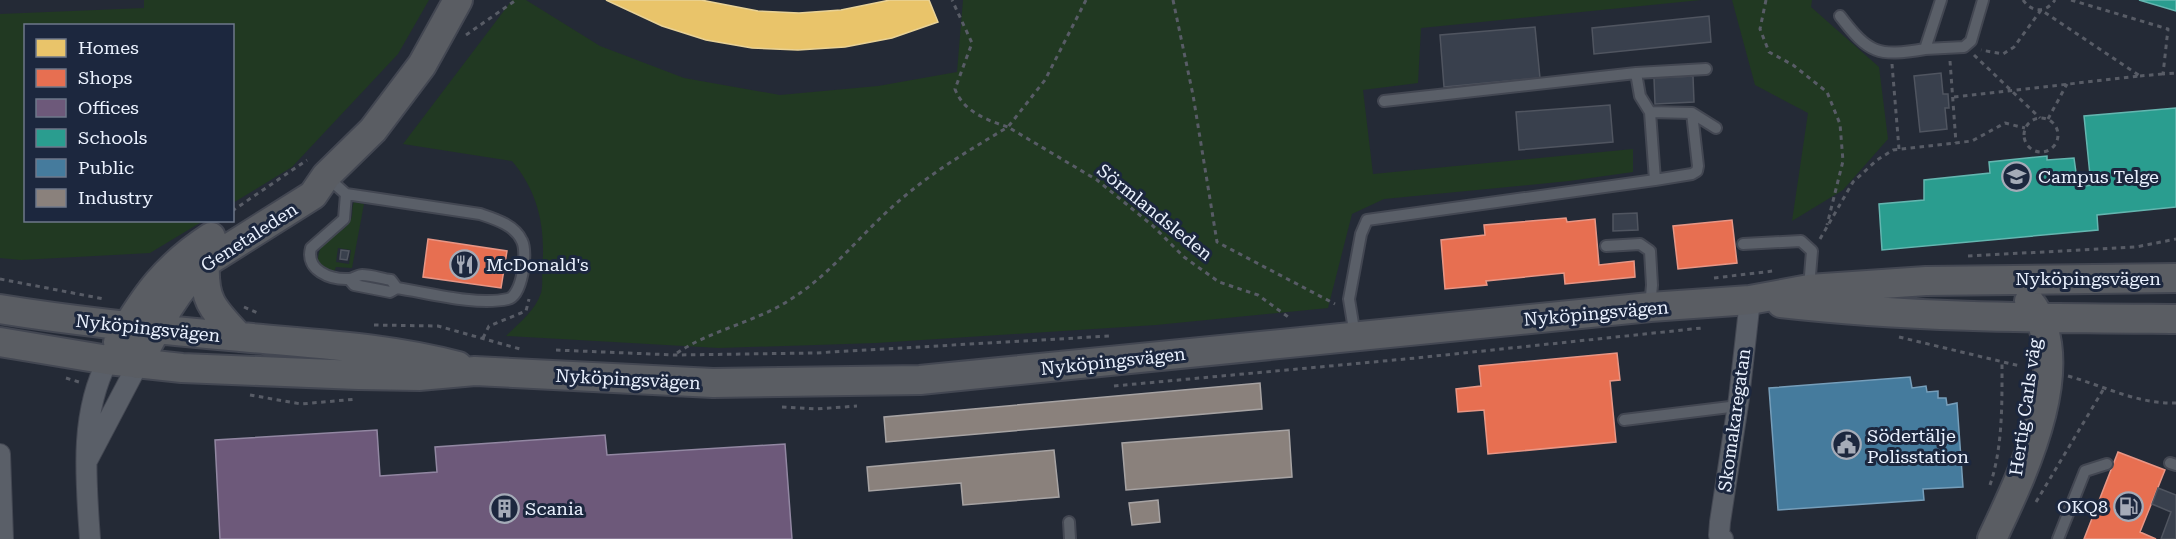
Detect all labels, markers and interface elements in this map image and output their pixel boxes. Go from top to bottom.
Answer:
legend [24,24,234,222]
text: Homes [78,37,139,58]
text: Shops [78,67,132,88]
text: Offices [78,97,139,118]
text: Schools [78,127,147,148]
text: Public [78,157,134,178]
street label: Sörmlandsleden [1093,159,1217,265]
school or university icon: Campus Telge [2001,160,2033,192]
place label: Campus Telge [2038,166,2159,187]
text: Industry [78,187,153,208]
street label: Genetaleden [197,198,301,276]
restaurant icon: McDonald's [449,248,481,280]
place label: McDonald's [486,254,589,275]
street label: Nyköpingsvägen [2015,268,2161,289]
street label: Nyköpingsvägen [1523,296,1670,330]
street label: Nyköpingsvägen [75,310,222,346]
street label: Hertig Carls väg [2005,336,2045,477]
street label: Nyköpingsvägen [1040,343,1187,379]
street label: Skomakaregatan [1714,347,1754,493]
street label: Nyköpingsvägen [555,365,702,393]
place label: Södertälje Polisstation [1867,425,1969,467]
public building icon: Södertälje Polisstation [1830,429,1862,461]
fuel station icon: OKQ8 [2113,490,2145,522]
building icon: Scania [488,492,520,524]
place label: OKQ8 [2057,496,2108,517]
place label: Scania [525,498,584,519]

